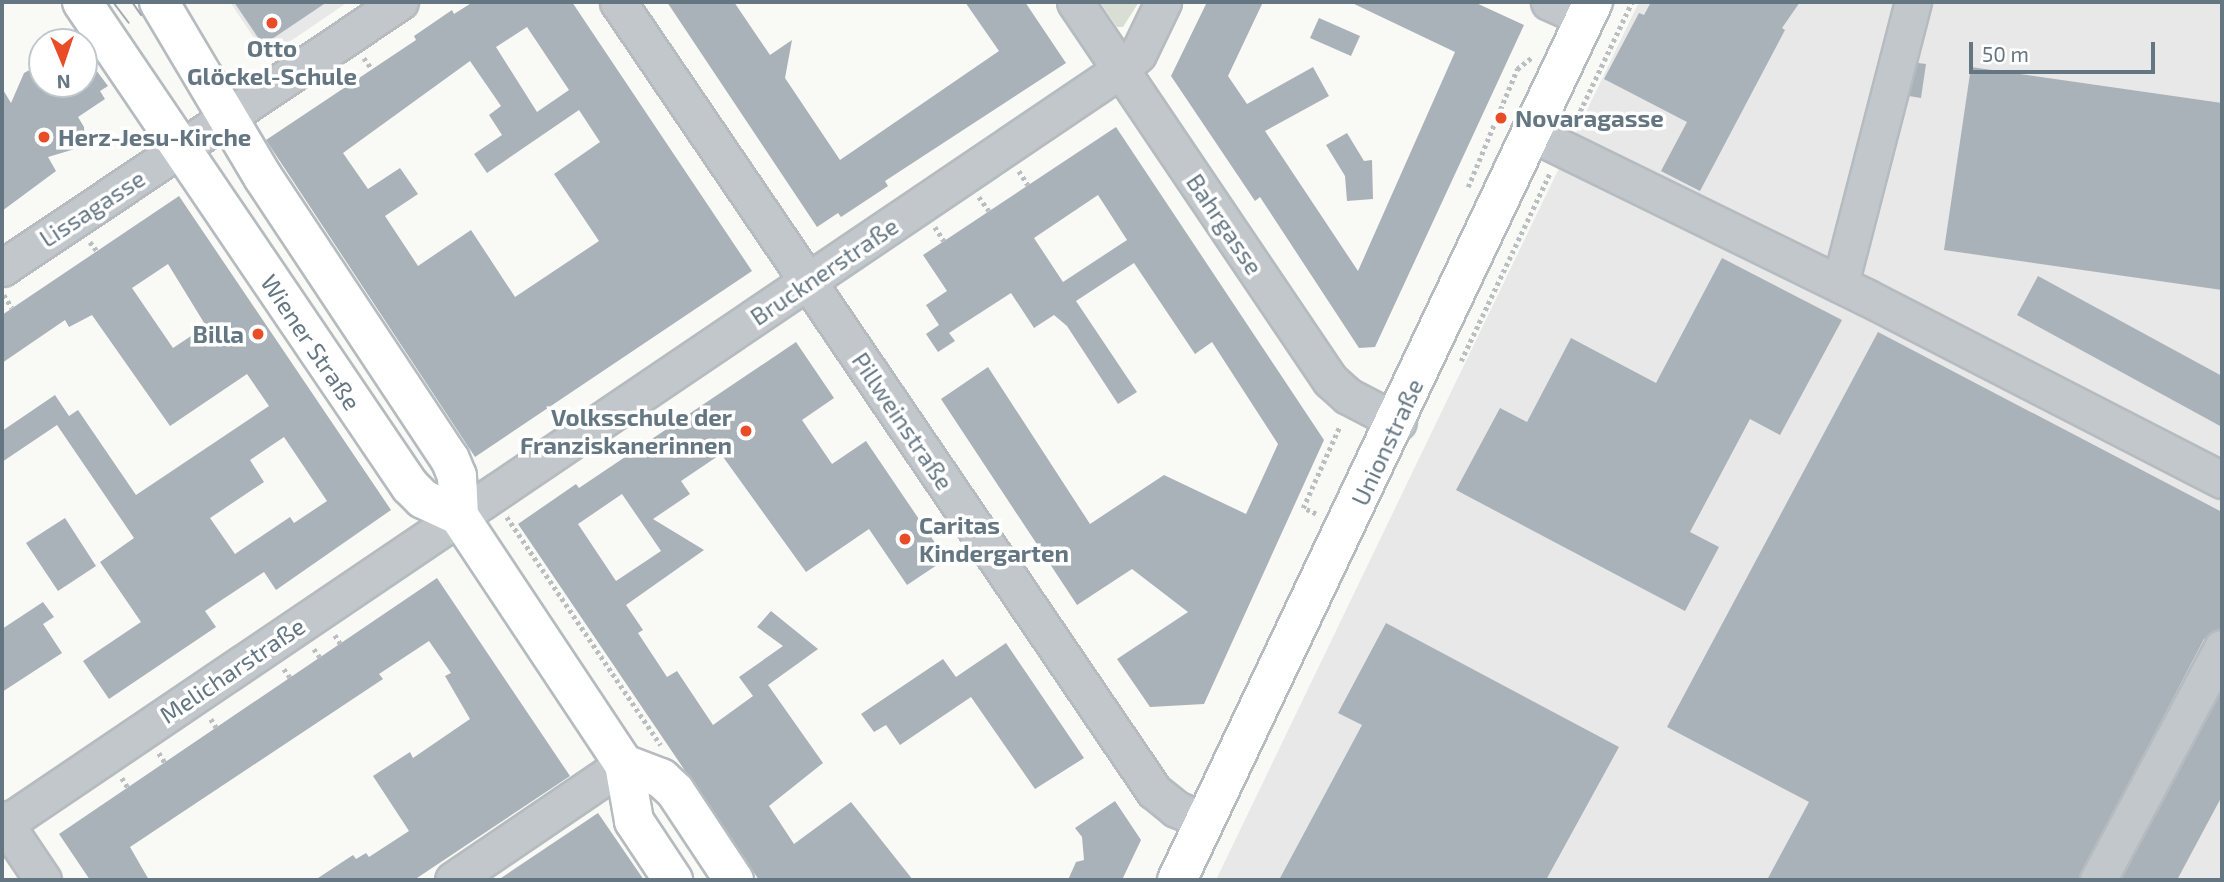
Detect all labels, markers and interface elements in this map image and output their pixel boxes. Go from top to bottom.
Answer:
marker: Otto Glöckel-Schule [264,15,280,31]
north arrow [28,28,98,98]
scale bar [1972,28,2158,72]
place label: Otto Glöckel-Schule [187,34,357,90]
text: 50 m [1982,41,2029,66]
text: N [56,71,71,94]
place label: Novaragasse [1515,104,1664,132]
marker: Novaragasse [1493,110,1509,126]
place label: Herz-Jesu-Kirche [58,123,251,151]
marker: Herz-Jesu-Kirche [36,129,52,145]
street label: Lissagasse [34,163,150,253]
street label: Bahrgasse [1181,168,1269,280]
street label: Brucknerstraße [745,211,903,331]
street label: Wiener Straße [255,269,367,415]
place label: Billa [193,320,244,348]
marker: Billa [250,326,266,342]
street label: Pillweinstraße [846,347,960,495]
street label: Unionstraße [1345,374,1429,510]
place label: Volksschule der Franziskanerinnen [520,403,732,459]
marker: Volksschule der Franziskanerinnen [738,423,754,439]
place label: Caritas Kindergarten [919,511,1069,567]
marker: Caritas Kindergarten [897,531,913,547]
street label: Melicharstraße [154,611,310,729]

